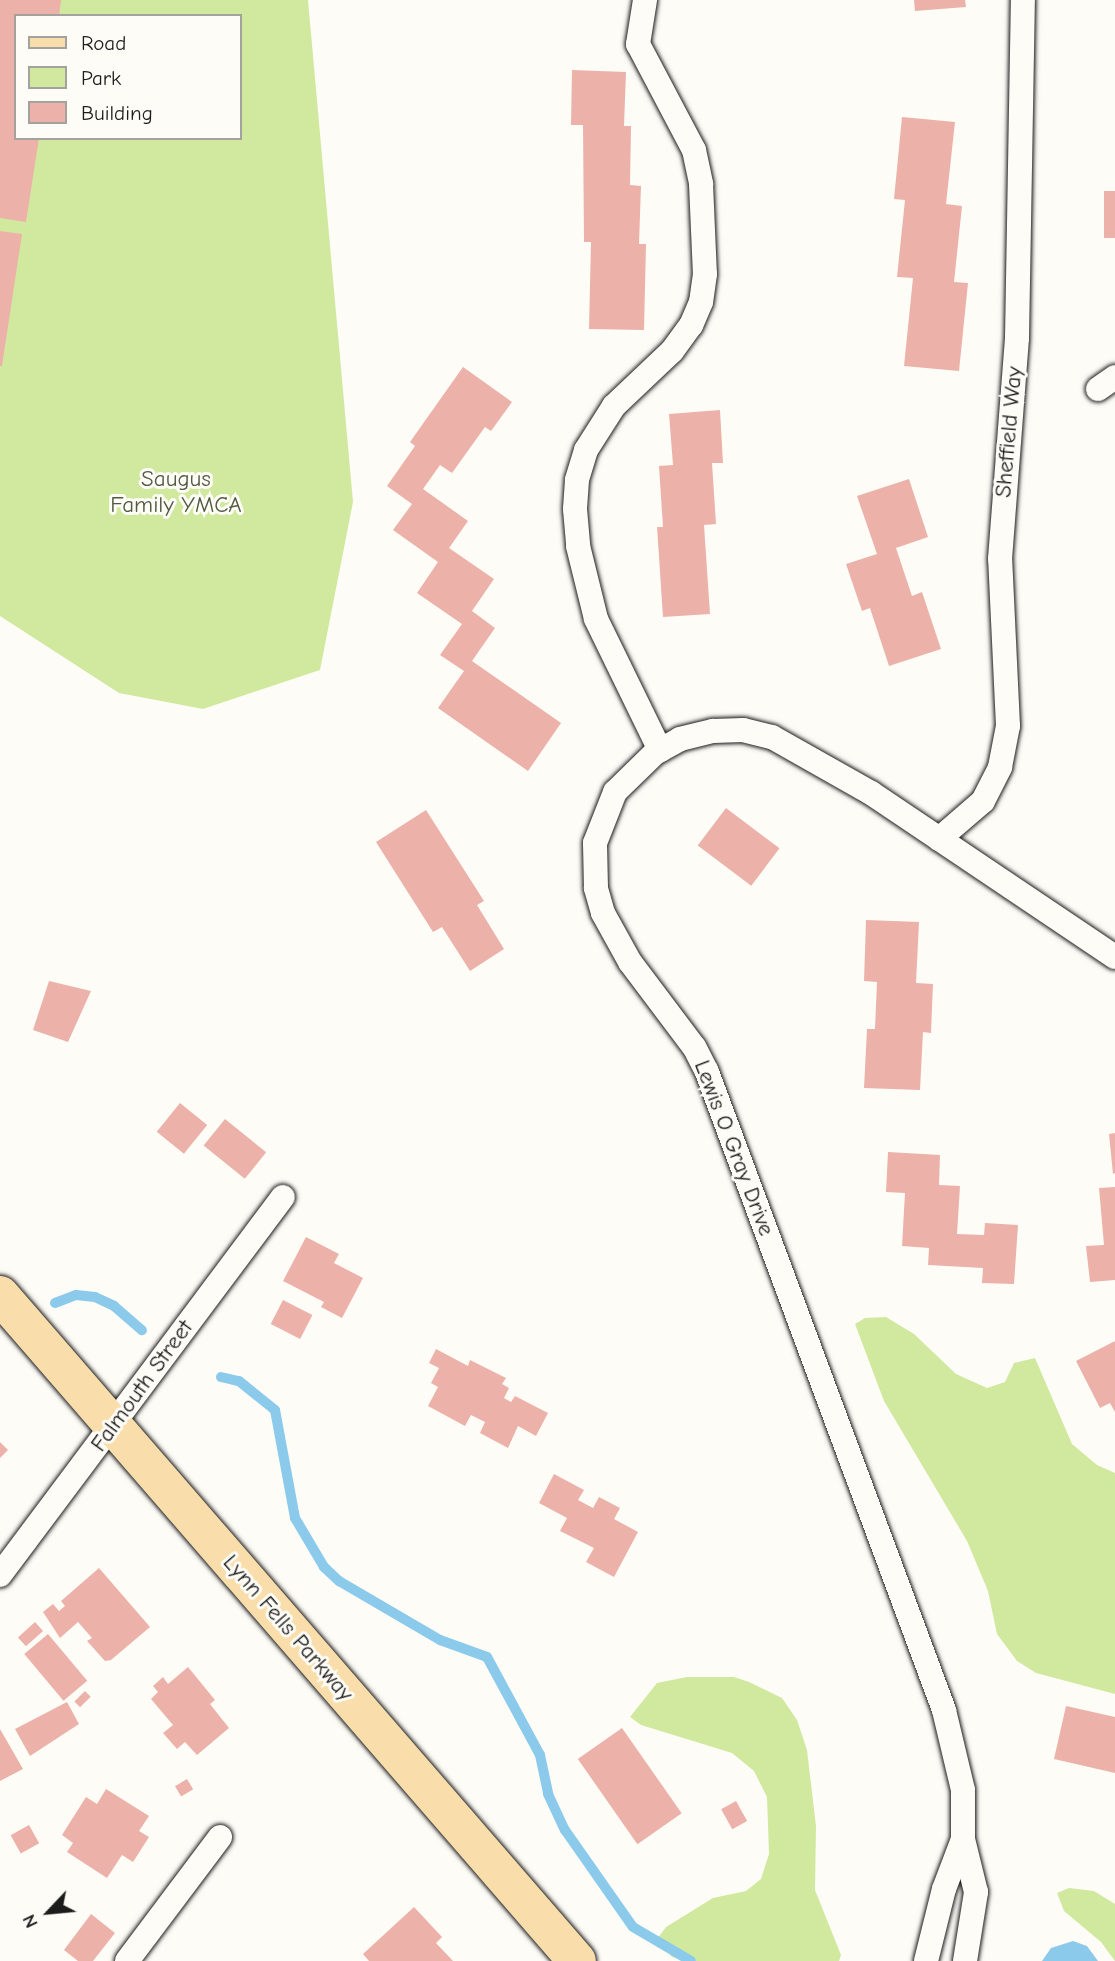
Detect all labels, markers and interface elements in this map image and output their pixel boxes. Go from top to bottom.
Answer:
legend [14,14,242,140]
text: Road [81,31,126,55]
text: Park [81,66,121,90]
text: Building [81,101,153,125]
street label: Sheffield Way [990,365,1028,499]
park label: Saugus Family YMCA [110,465,242,519]
street label: Lewis O Gray Drive [688,1056,780,1240]
street label: Falmouth Street [85,1315,199,1457]
street label: Lynn Fells Parkway [217,1549,359,1707]
north arrow [14,1877,84,1947]
text: N [18,1911,43,1932]

